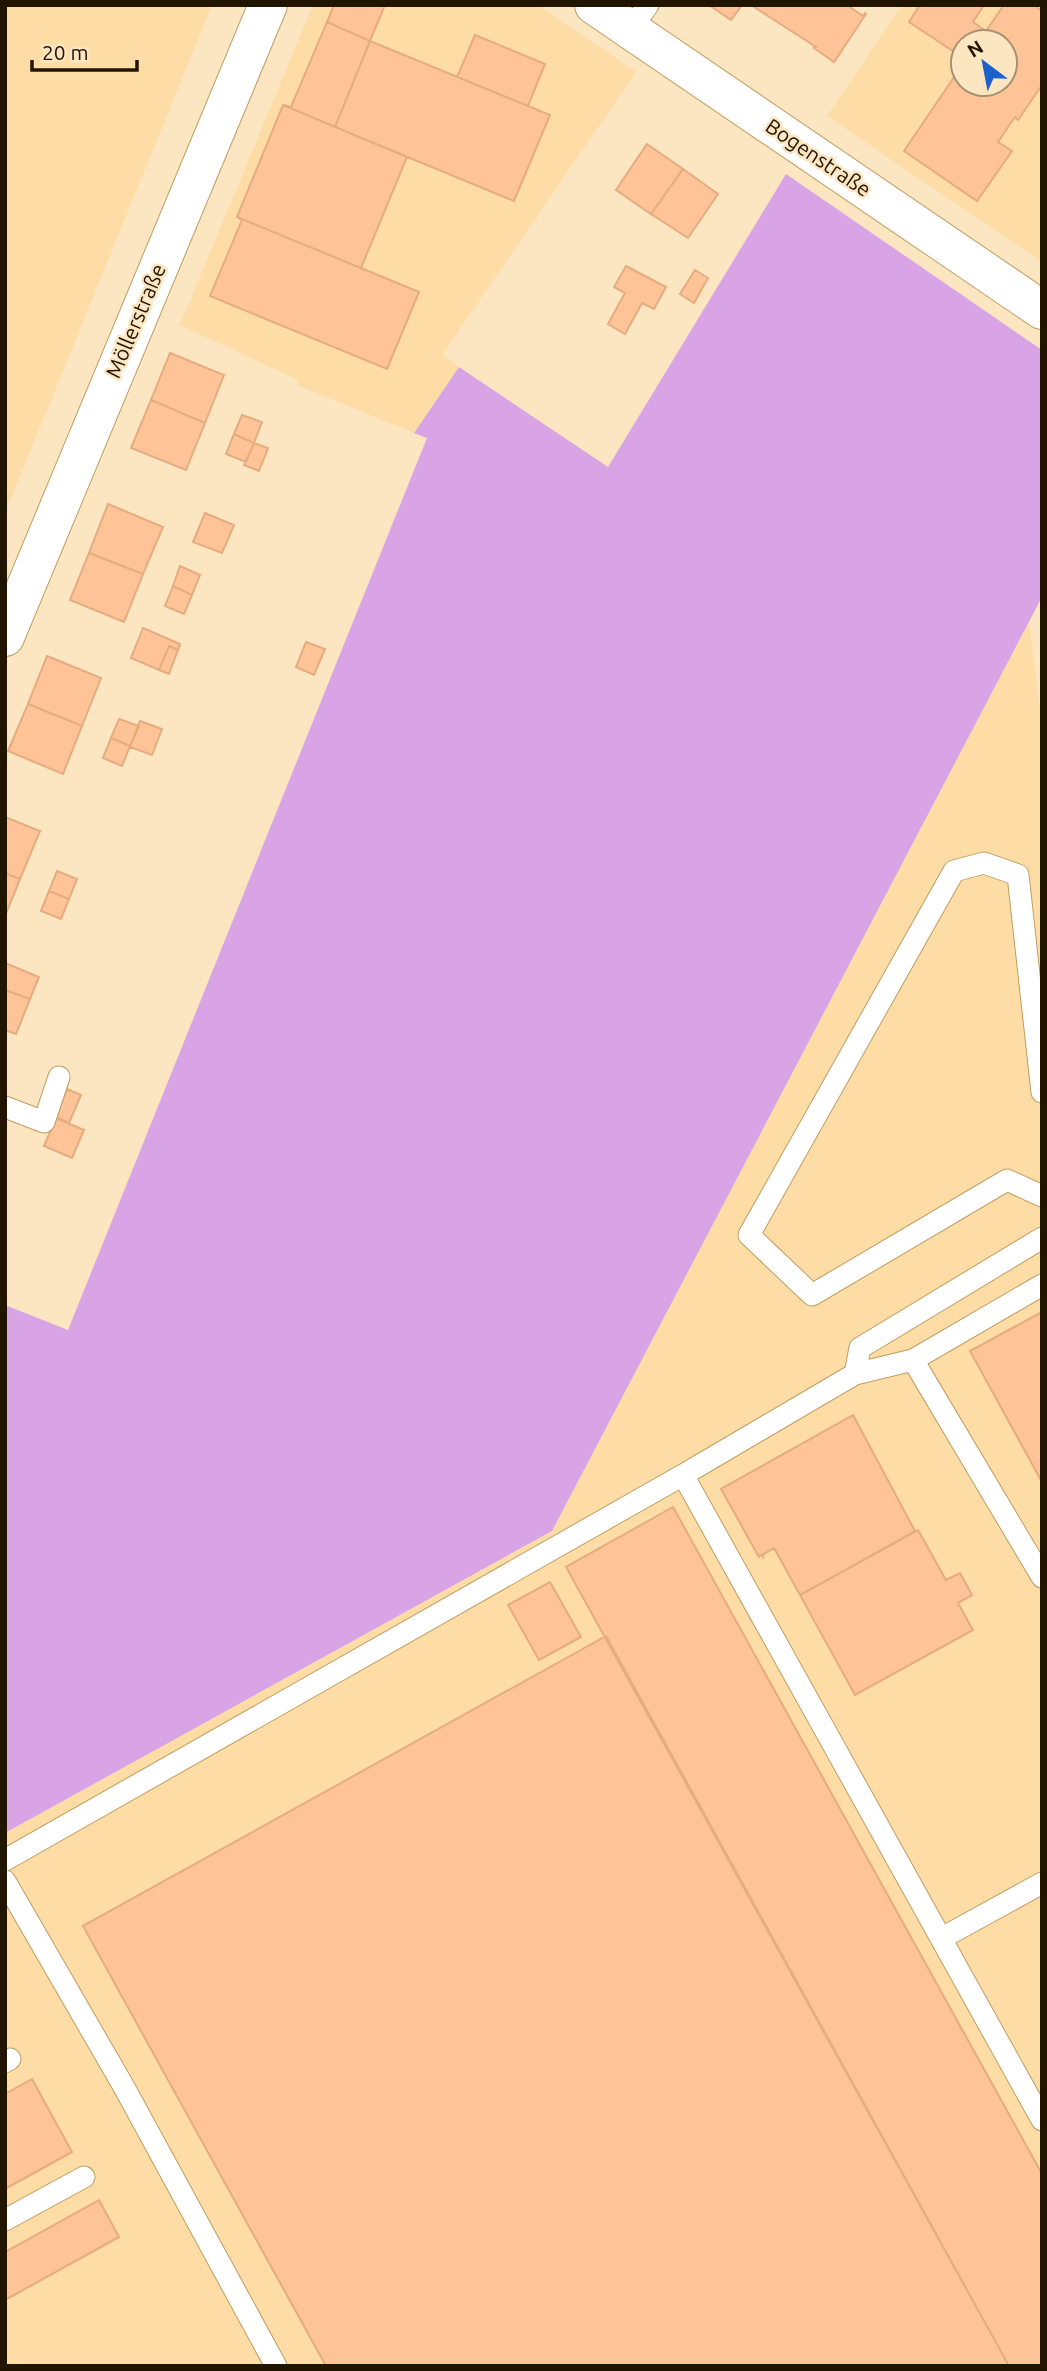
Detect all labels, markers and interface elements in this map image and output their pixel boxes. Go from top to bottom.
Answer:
scale bar [32,28,136,72]
north arrow [949,28,1019,98]
text: N [963,35,987,62]
text: 20 m [42,40,89,64]
street label: Bogenstraße [761,113,876,201]
street label: Möllerstraße [100,260,170,381]

